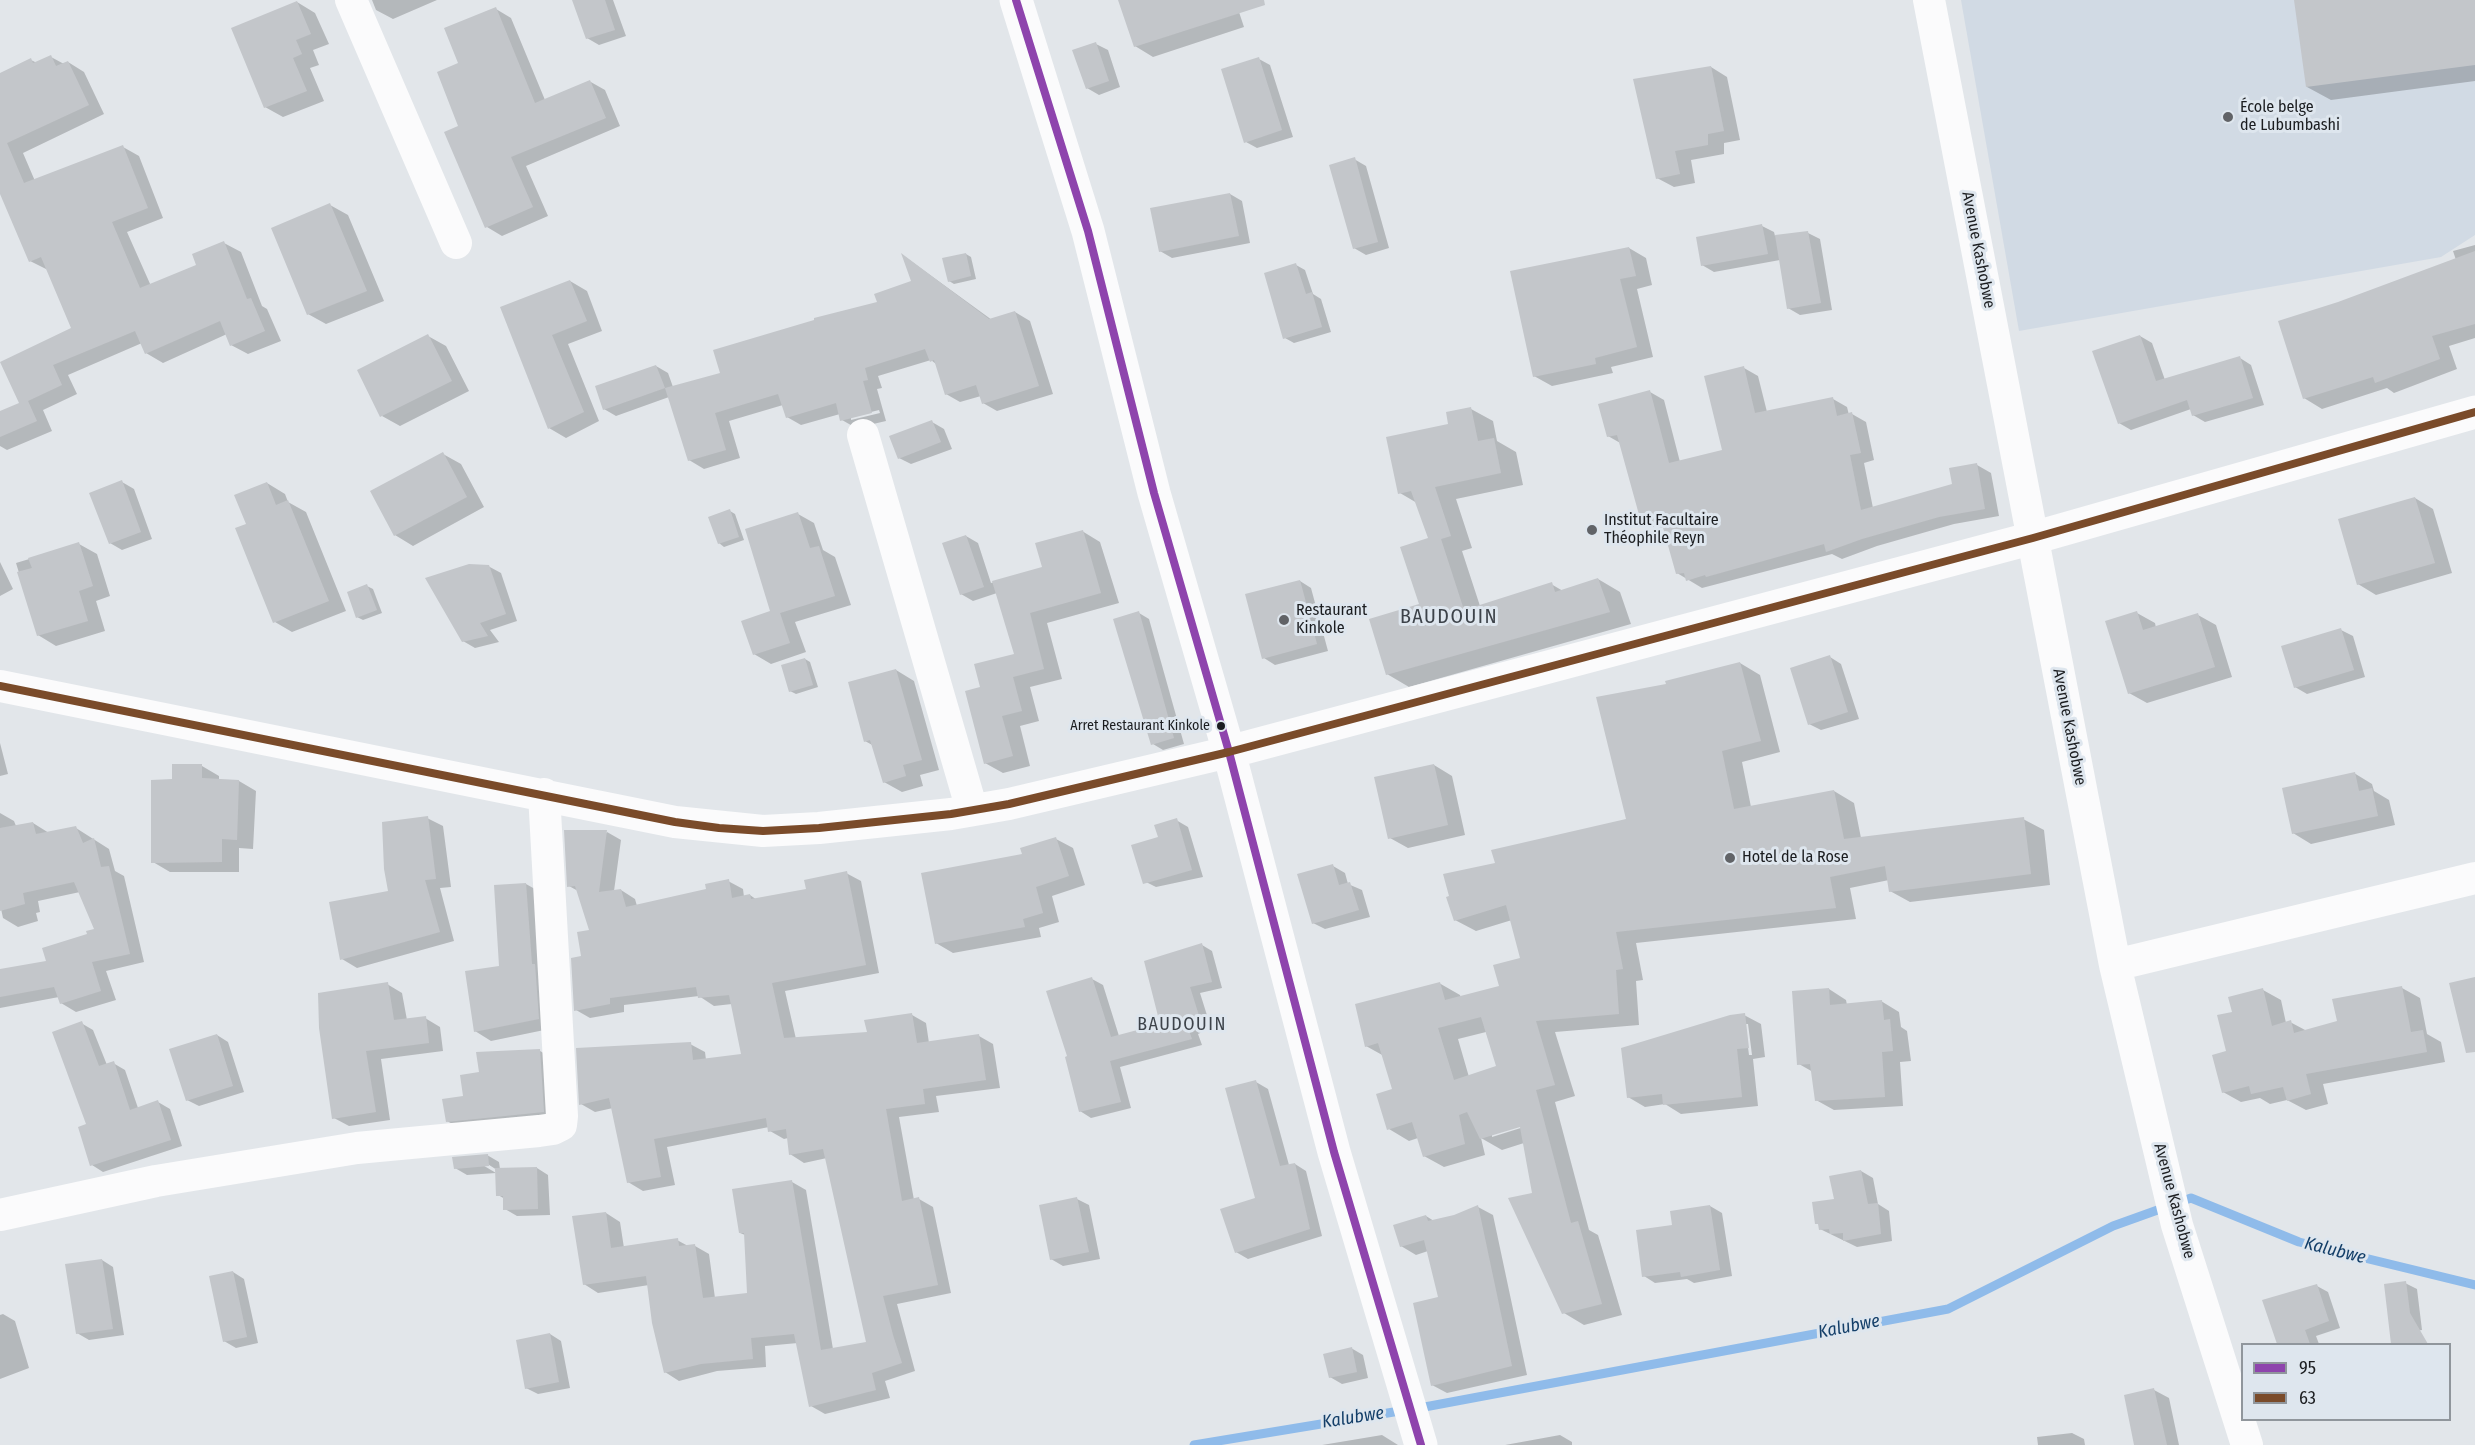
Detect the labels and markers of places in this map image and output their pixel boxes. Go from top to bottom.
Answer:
place label: École belge de Lubumbashi [2240,98,2340,136]
marker: École belge de Lubumbashi [2221,110,2235,124]
place label: Institut Facultaire Théophile Reyn [1604,511,1719,549]
marker: Institut Facultaire Théophile Reyn [1585,523,1599,537]
place label: Restaurant Kinkole [1296,601,1367,639]
marker: Restaurant Kinkole [1277,613,1291,627]
place label: Arret Restaurant Kinkole [1070,718,1210,734]
marker: Arret Restaurant Kinkole [1215,720,1227,732]
place label: Hotel de la Rose [1742,848,1849,868]
marker: Hotel de la Rose [1723,851,1737,865]

